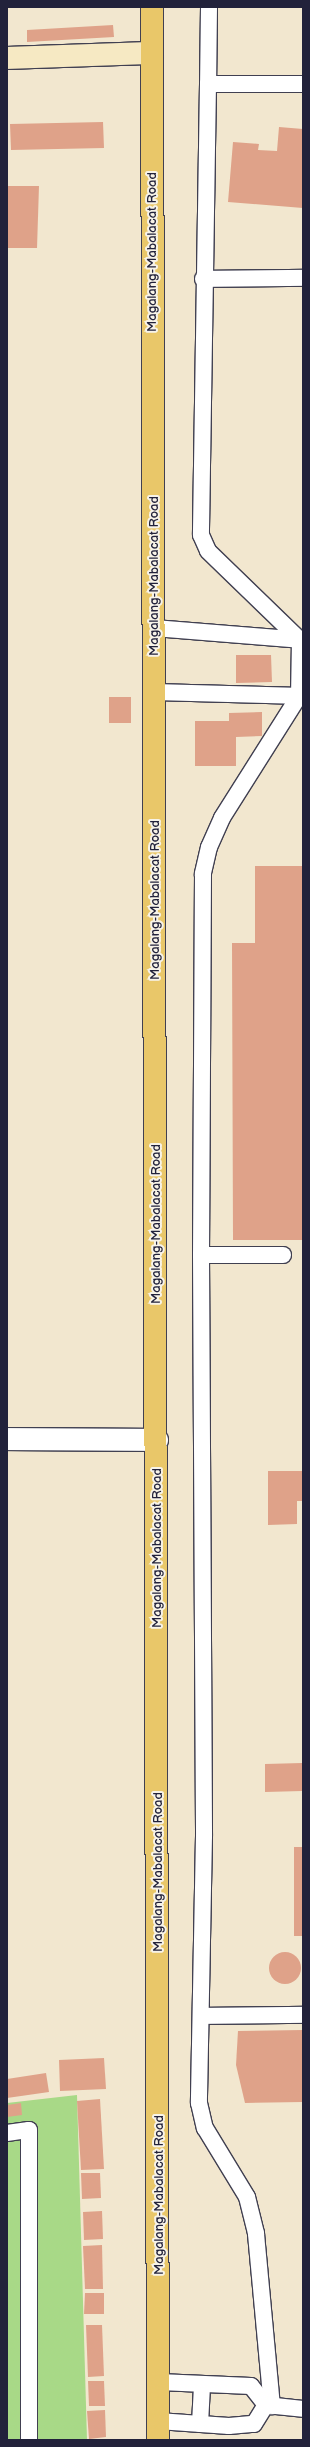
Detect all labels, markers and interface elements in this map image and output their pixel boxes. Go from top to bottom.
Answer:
street label: Magalang-Mabalacat Road [144,172,160,332]
street label: Magalang-Mabalacat Road [146,496,162,656]
street label: Magalang-Mabalacat Road [147,820,163,980]
street label: Magalang-Mabalacat Road [148,1144,164,1304]
street label: Magalang-Mabalacat Road [149,1468,165,1628]
street label: Magalang-Mabalacat Road [150,1792,166,1952]
street label: Magalang-Mabalacat Road [151,2115,167,2275]

